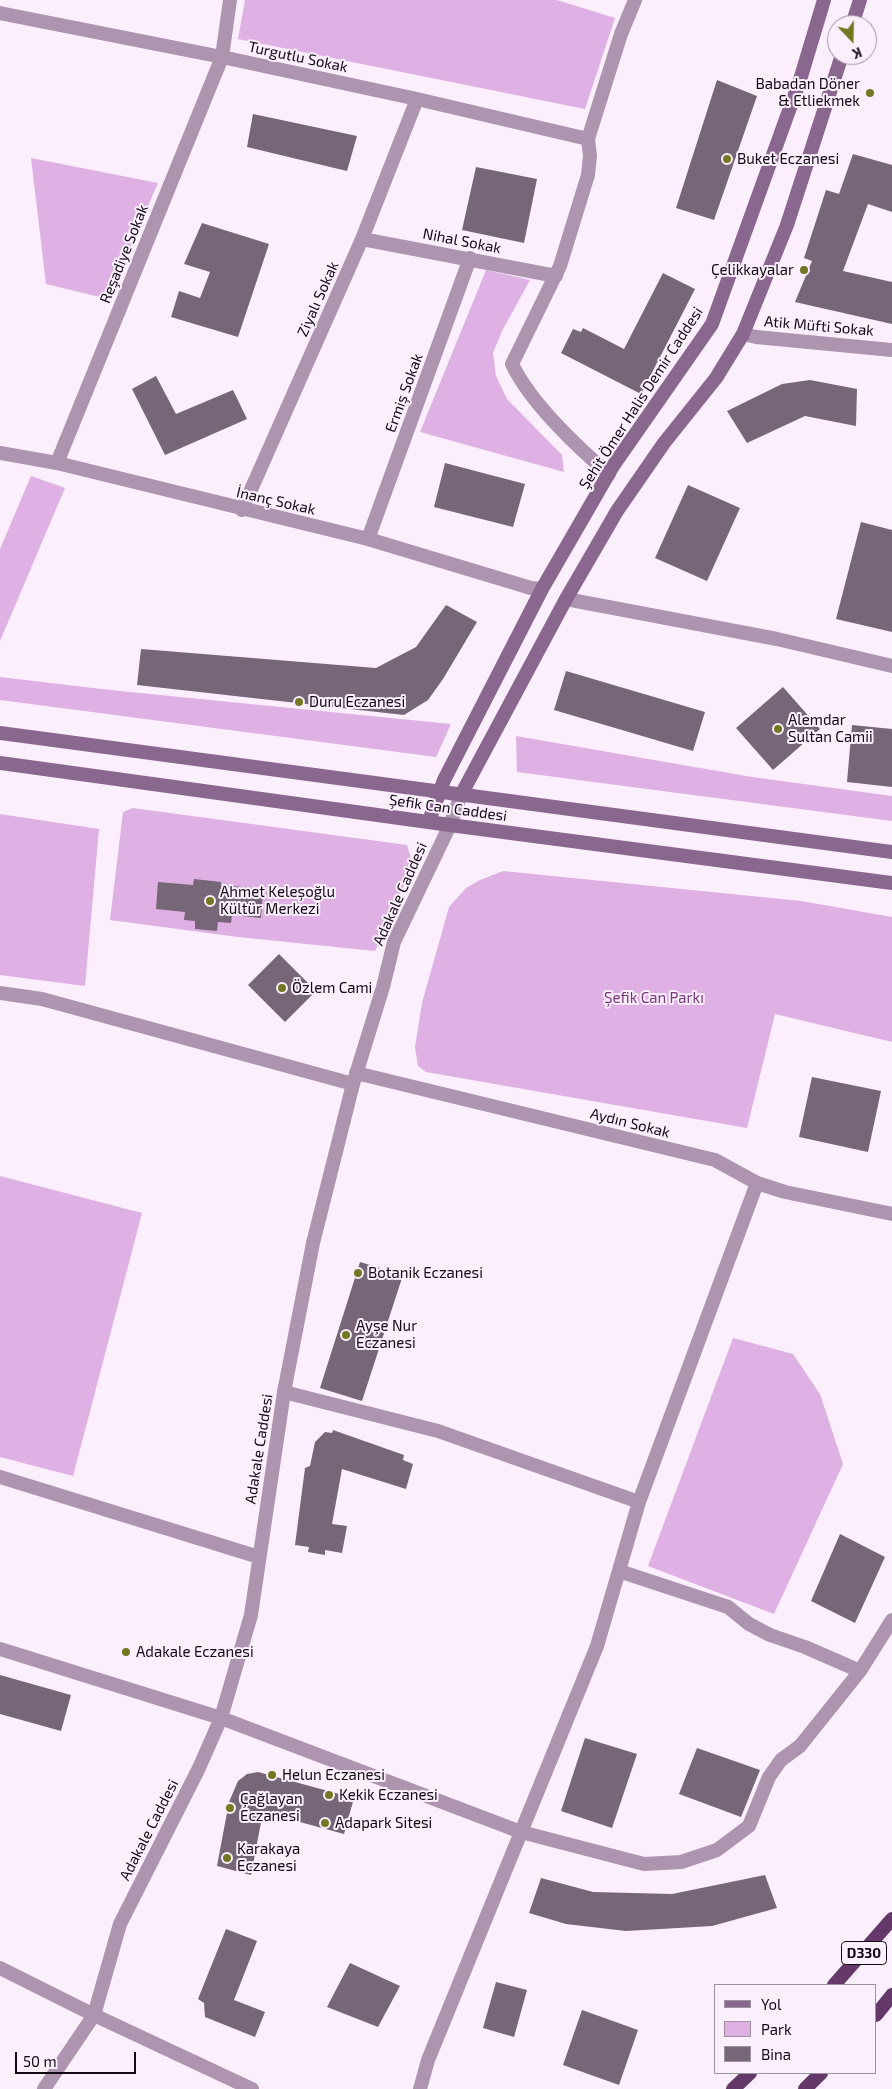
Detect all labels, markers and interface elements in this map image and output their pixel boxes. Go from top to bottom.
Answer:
north arrow [827,15,877,65]
street label: Turgutlu Sokak [247,38,349,76]
text: K [850,44,864,63]
place label: Babadan Döner & Etliekmek [756,75,860,110]
marker: Babadan Döner & Etliekmek [864,87,876,99]
place label: Buket Eczanesi [737,150,839,168]
marker: Buket Eczanesi [721,153,733,165]
street label: Reşadiye Sokak [96,202,152,306]
street label: Nihal Sokak [421,225,503,257]
street label: Ziyalı Sokak [293,259,343,339]
place label: Çelikkayalar [711,261,794,279]
marker: Çelikkayalar [798,264,810,276]
street label: Şehit Ömer Halis Demir Caddesi [575,304,707,492]
street label: Atik Müfti Sokak [763,312,875,340]
street label: Ermiş Sokak [381,351,427,435]
street label: İnanç Sokak [235,483,317,519]
place label: Duru Eczanesi [309,693,405,711]
marker: Duru Eczanesi [293,696,305,708]
place label: Alemdar Sultan Camii [788,711,873,746]
marker: Alemdar Sultan Camii [772,723,784,735]
street label: Şefik Can Caddesi [388,791,508,825]
street label: Adakale Caddesi [369,840,431,948]
place label: Ahmet Keleşoğlu Kültür Merkezi [220,883,335,918]
marker: Ahmet Keleşoğlu Kültür Merkezi [204,895,216,907]
place label: Özlem Cami [292,979,372,997]
marker: Özlem Cami [276,982,288,994]
park label: Şefik Can Parkı [604,989,704,1007]
street label: Aydın Sokak [588,1104,672,1142]
place label: Botanik Eczanesi [368,1264,483,1282]
marker: Botanik Eczanesi [352,1267,364,1279]
place label: Ayşe Nur Eczanesi [356,1317,417,1352]
marker: Ayşe Nur Eczanesi [340,1329,352,1341]
street label: Adakale Caddesi [241,1393,277,1505]
place label: Adakale Eczanesi [136,1643,254,1661]
marker: Adakale Eczanesi [120,1646,132,1658]
place label: Helun Eczanesi [282,1766,385,1784]
marker: Helun Eczanesi [266,1769,278,1781]
street label: Adakale Caddesi [116,1776,182,1884]
place label: Kekik Eczanesi [339,1786,438,1804]
marker: Kekik Eczanesi [323,1789,335,1801]
place label: Çağlayan Eczanesi [240,1790,303,1825]
marker: Çağlayan Eczanesi [224,1802,236,1814]
place label: Adapark Sitesi [335,1814,432,1832]
marker: Adapark Sitesi [319,1817,331,1829]
place label: Karakaya Eczanesi [237,1840,300,1875]
marker: Karakaya Eczanesi [221,1852,233,1864]
road number: D330 [842,1942,886,1965]
legend [714,1984,877,2074]
text: Yol [761,1995,782,2013]
text: Park [761,2020,792,2038]
scale bar [18,2042,139,2074]
text: Bina [761,2045,791,2063]
text: 50 m [23,2052,57,2070]

